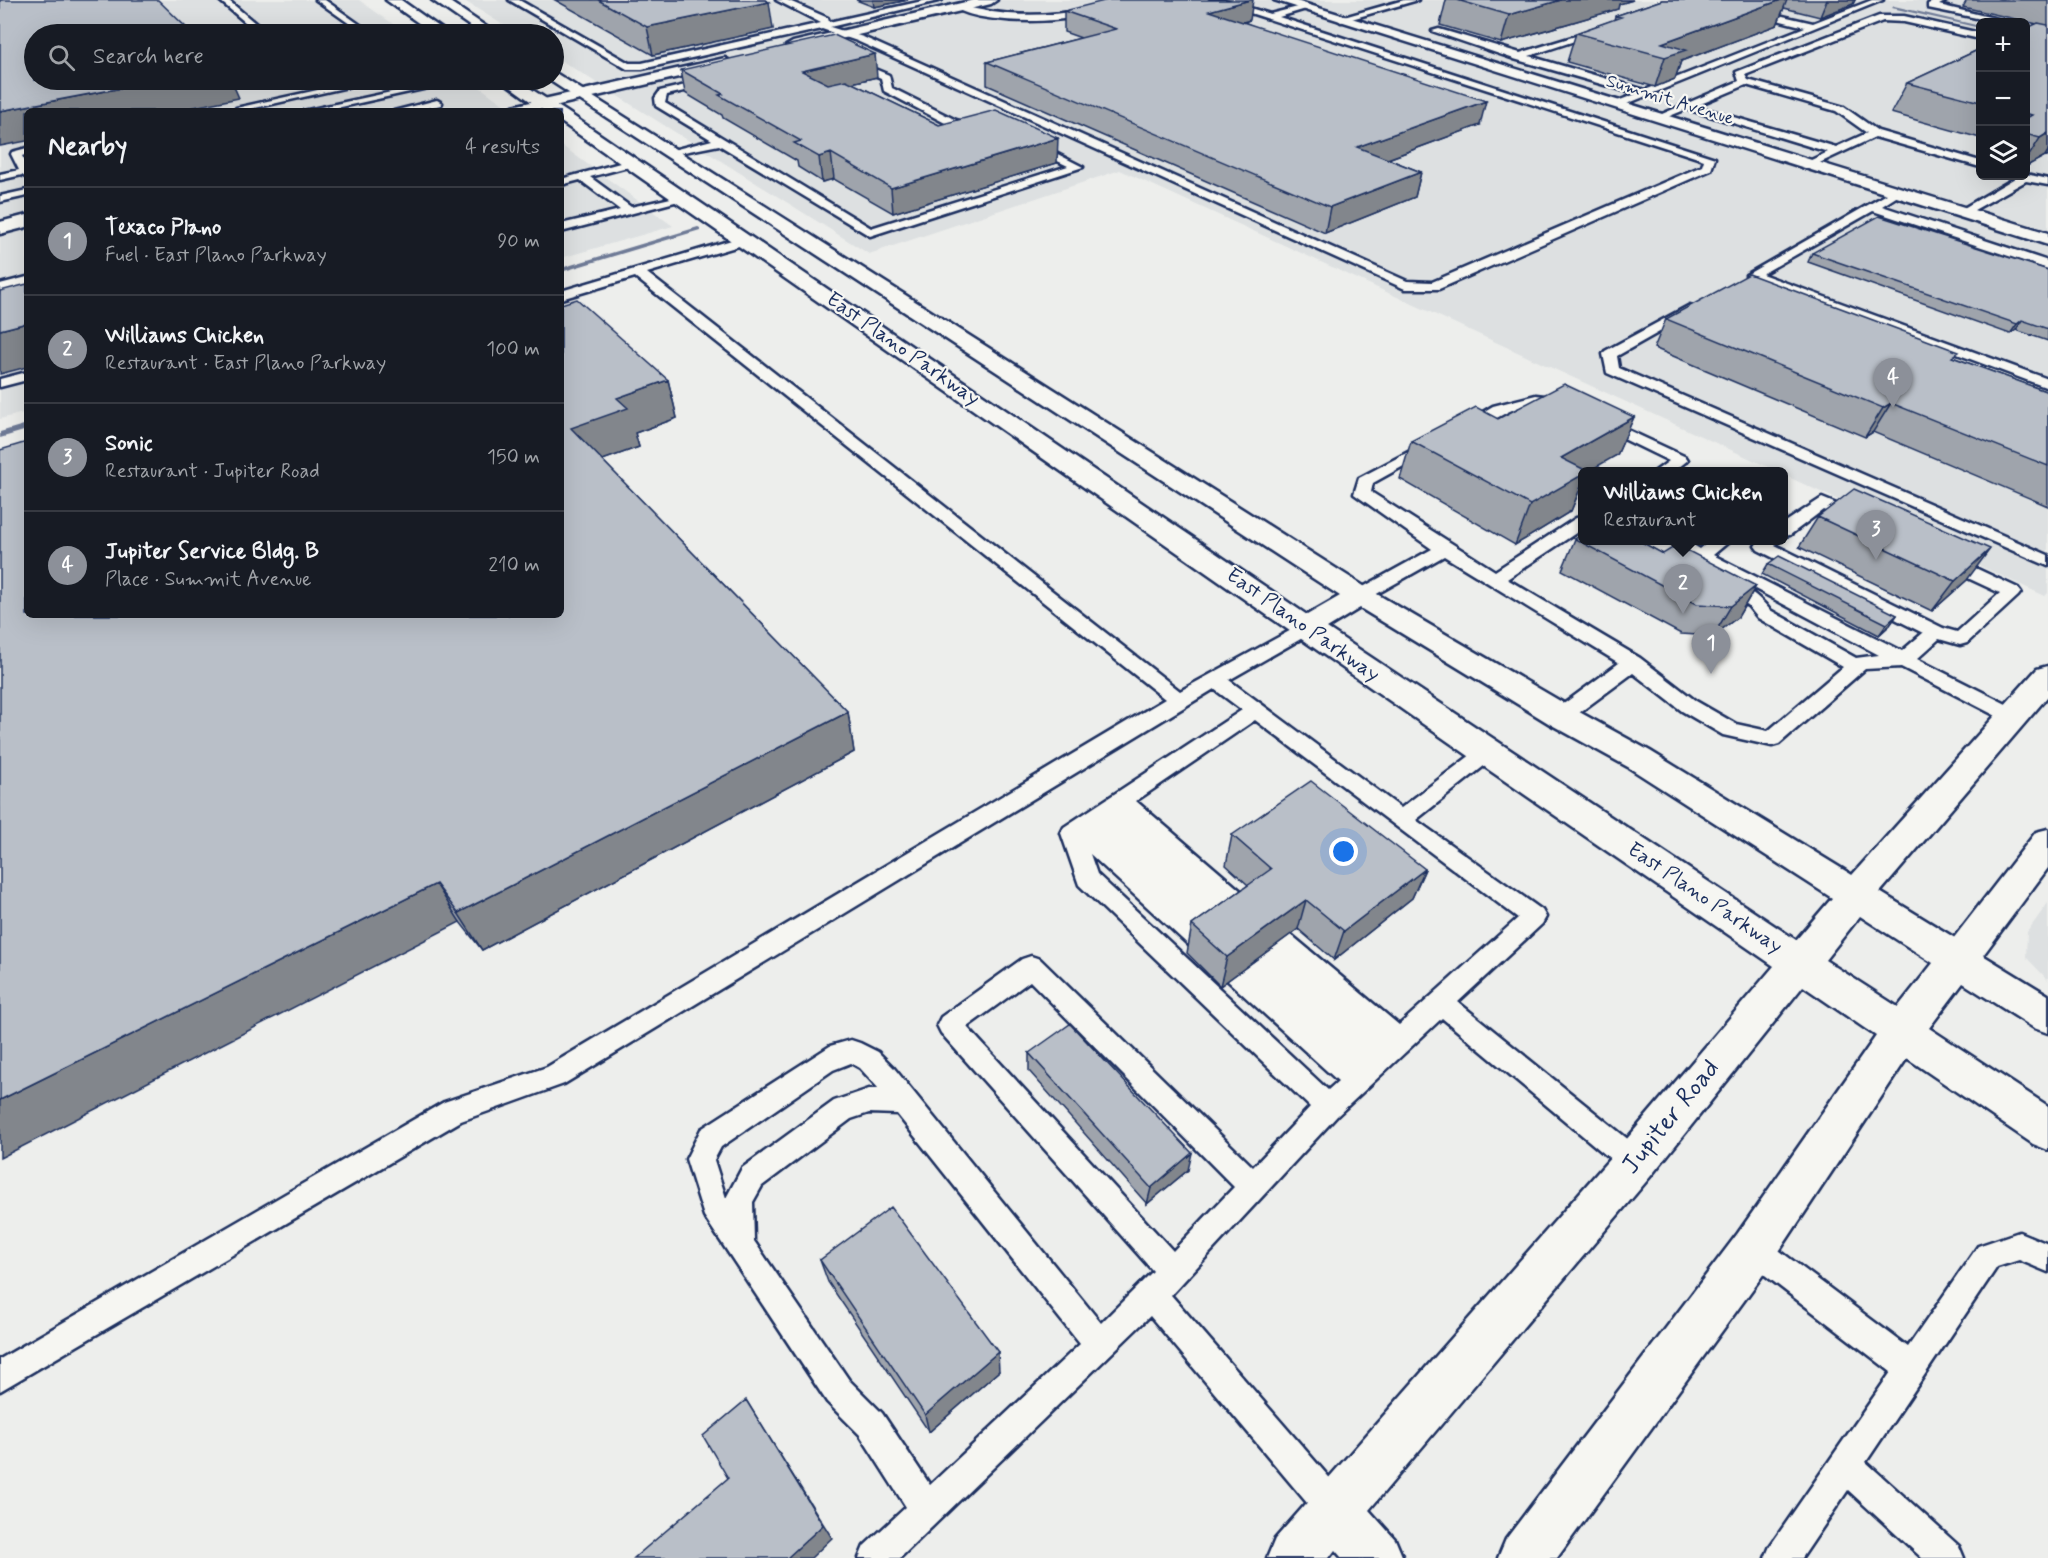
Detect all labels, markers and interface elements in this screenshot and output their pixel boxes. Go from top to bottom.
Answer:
map controls [1976,18,2030,180]
button: + [1976,18,2030,72]
search box [24,24,564,90]
icon: search [45,41,78,74]
text: Search here [93,43,204,71]
street label: Summit Avenue [1603,69,1737,131]
button: − [1976,72,2030,126]
button: layers [1976,126,2030,180]
text: Nearby [48,130,127,164]
text: 4 results [465,134,540,161]
text: Texaco Plano [105,214,221,242]
text: 1 [63,228,72,255]
text: 90 m [497,228,540,255]
text: Fuel · East Plano Parkway [105,242,327,269]
street label: East Plano Parkway [821,285,985,413]
text: Williams Chicken [105,322,264,350]
text: 2 [63,336,72,363]
text: 100 m [486,336,540,363]
text: Restaurant · East Plano Parkway [105,350,386,377]
pin: 4 [1874,358,1912,408]
text: Sonic [105,430,153,458]
text: 3 [63,444,72,471]
text: 150 m [487,444,540,471]
text: Restaurant · Jupiter Road [105,458,320,485]
popup [1578,467,1788,545]
text: Williams Chicken [1603,479,1763,507]
text: Restaurant [1603,507,1696,534]
pin: 3 [1856,510,1896,560]
text: Jupiter Service Bldg. B [105,538,319,566]
text: 4 [62,552,73,579]
text: 210 m [488,552,540,579]
street label: East Plano Parkway [1221,561,1385,689]
pin: 2 [1664,564,1702,614]
text: Place · Summit Avenue [105,566,312,593]
pin: 1 [1692,624,1730,674]
street label: East Plano Parkway [1622,836,1788,960]
your location [1329,837,1358,866]
street label: Jupiter Road [1614,1053,1728,1181]

